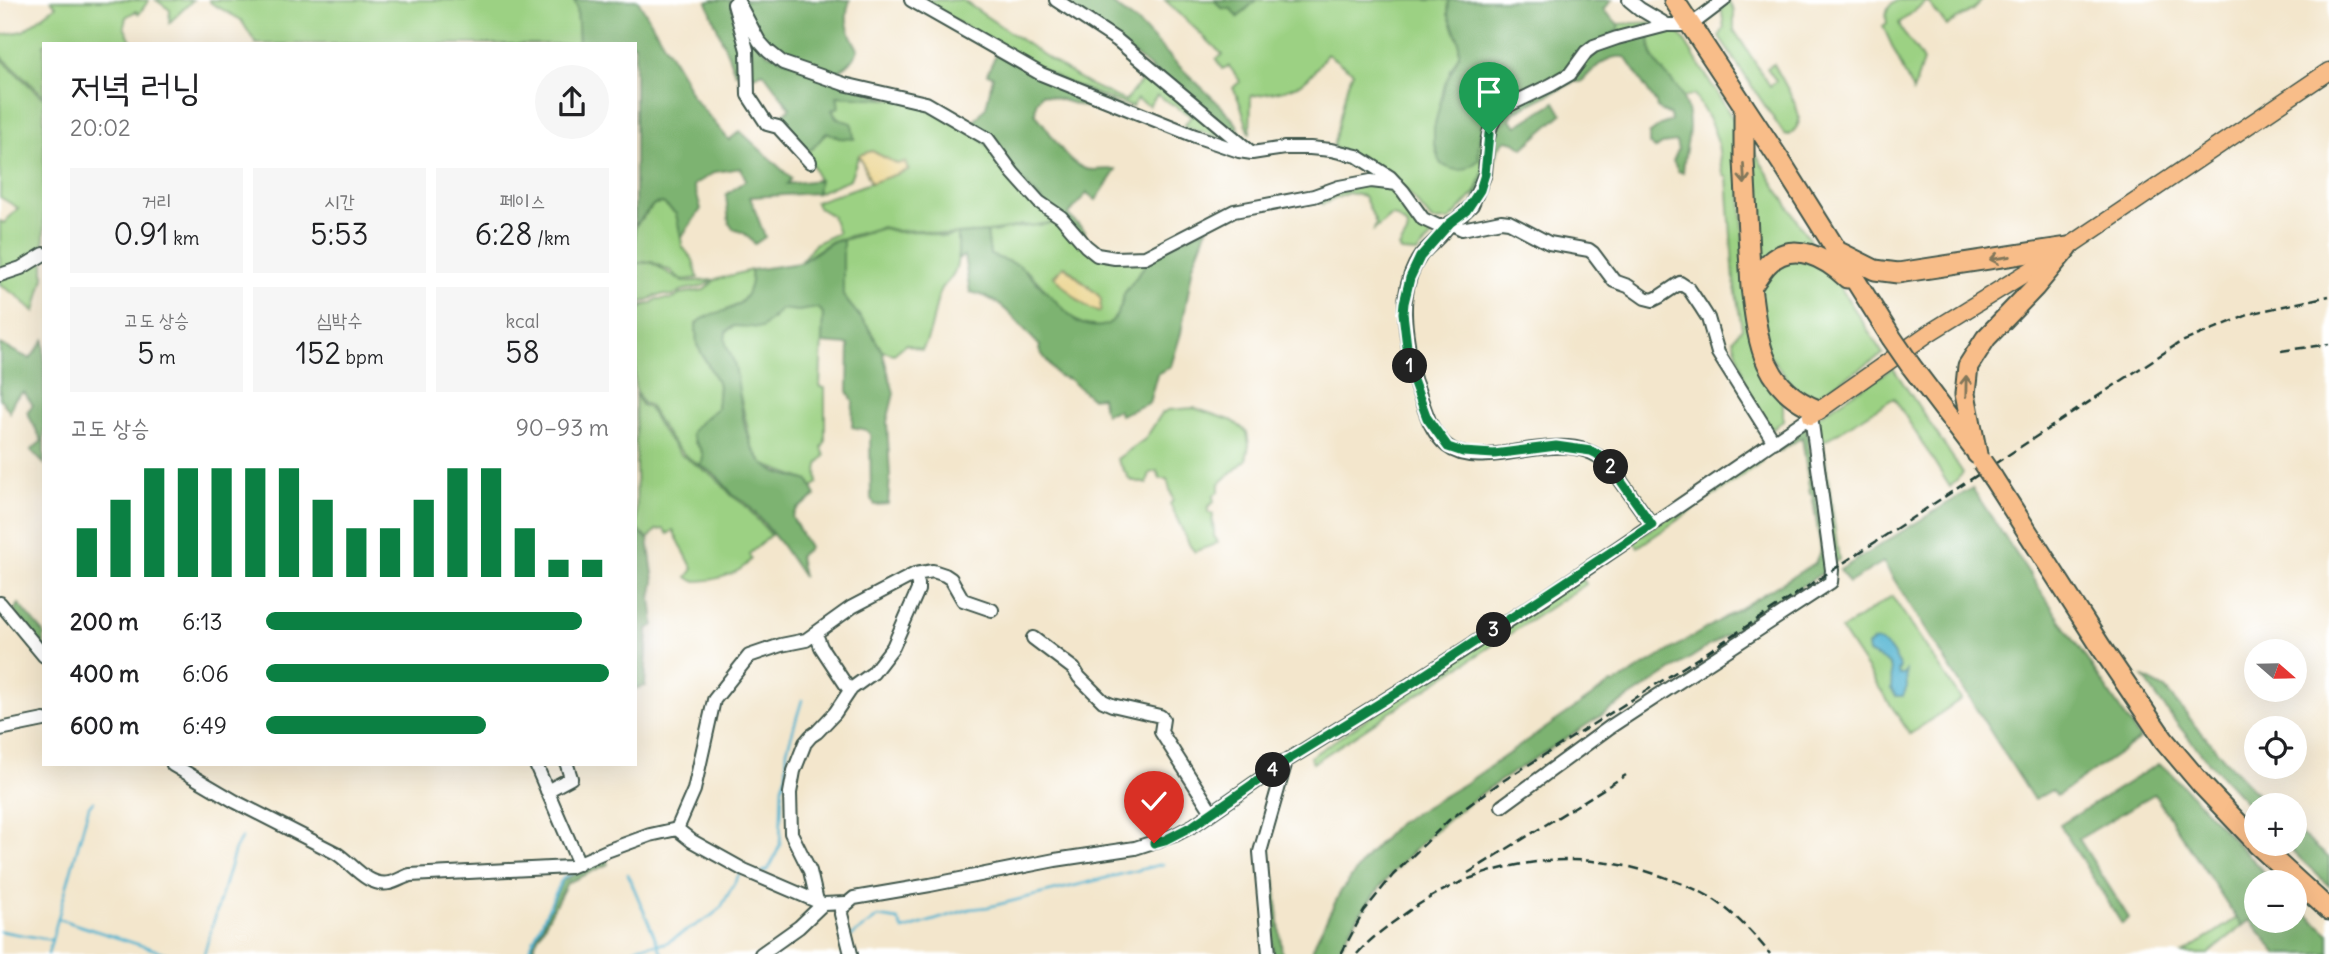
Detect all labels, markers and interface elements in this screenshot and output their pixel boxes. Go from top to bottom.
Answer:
pin [1459,62,1519,134]
text: 저녁 러닝 [70,63,201,110]
button: share [535,65,609,139]
icon: arrive [1470,73,1508,111]
text: 20:02 [70,113,131,142]
one-way arrow [1738,163,1751,186]
text: 거리 [141,189,172,213]
text: 시간 [324,189,355,213]
text: 페이스 [500,189,545,213]
text: 0.91 [113,215,169,253]
text: 5:53 [310,215,369,253]
text: 6:28 [475,215,533,253]
text: km [169,226,200,250]
text: /km [533,226,570,250]
one-way arrow [1989,252,2012,265]
text: 고도 상승 [124,308,189,332]
text: 심박수 [317,308,362,332]
text: kcal [505,309,540,333]
text: 58 [505,333,540,371]
text: 5 [137,334,155,372]
text: 152 [295,334,341,372]
text: m [155,345,176,369]
text: bpm [341,345,384,369]
pin: 1 [1392,348,1428,384]
text: 1 [1406,353,1413,377]
one-way arrow [1959,375,1973,398]
text: 고도 상승 [70,413,150,442]
text: 90–93 m [516,413,609,442]
pin: 2 [1594,449,1628,484]
text: 2 [1605,454,1616,478]
text: 200 m [70,607,139,636]
text: 6:13 [182,607,223,636]
pin: 3 [1476,612,1512,648]
text: 3 [1488,617,1499,641]
north arrow [2244,639,2306,702]
map controls [2244,639,2307,933]
text: 400 m [70,659,139,688]
text: 6:06 [182,659,229,688]
text: 600 m [70,711,139,740]
text: 6:49 [182,711,227,740]
button: locate [2244,716,2307,779]
pin: 4 [1256,752,1290,788]
text: 4 [1267,757,1278,781]
pin [1124,771,1184,843]
icon: check [1135,782,1173,820]
button: + [2244,793,2307,856]
button: − [2244,870,2307,933]

